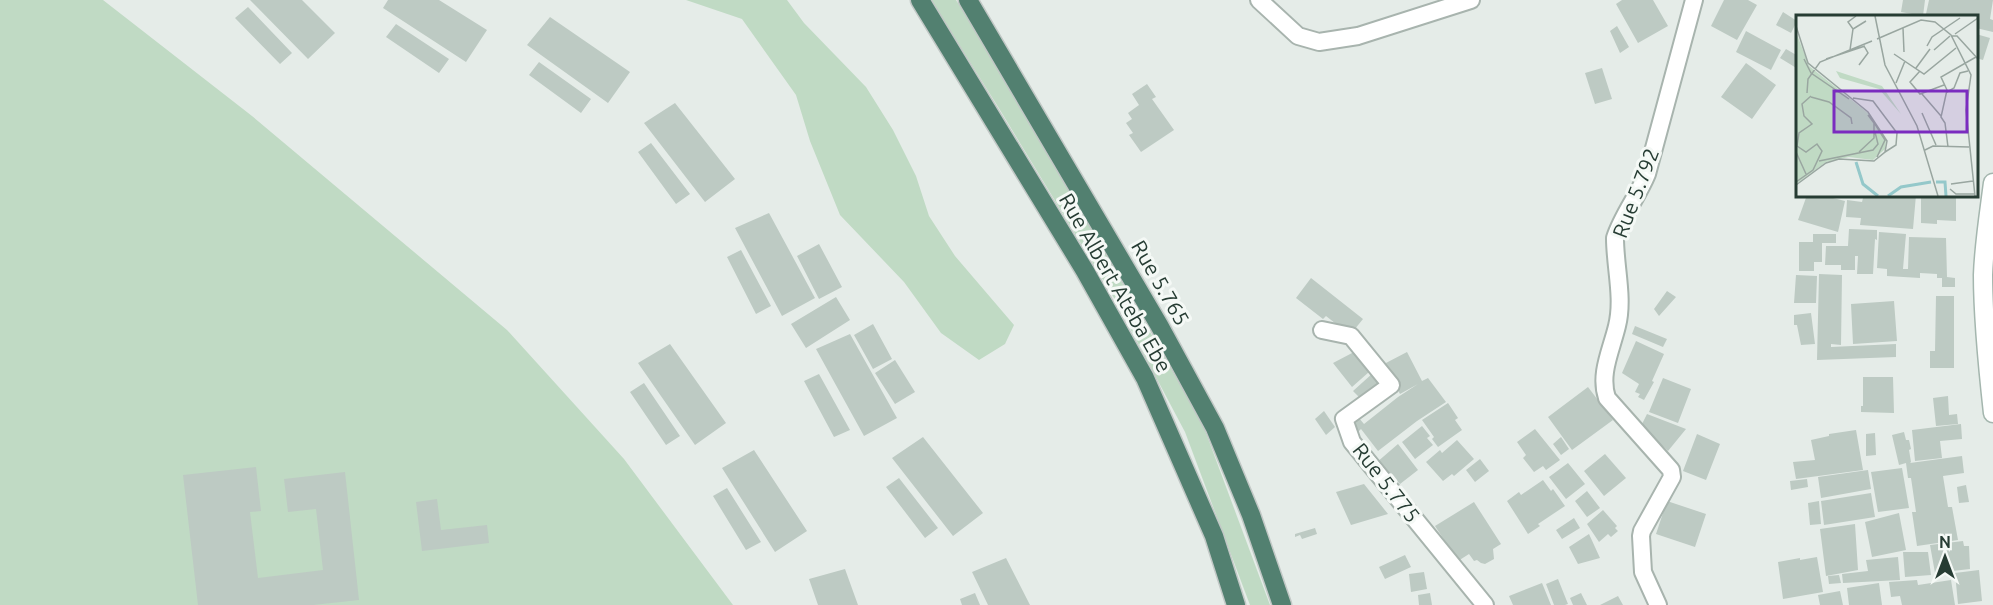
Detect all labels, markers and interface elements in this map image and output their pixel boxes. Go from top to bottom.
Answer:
inset map [1796,15,1978,196]
street label: Rue 5.792 [1607,144,1663,241]
street label: Rue Albert Ateba Ebe [1055,189,1177,376]
street label: Rue 5.765 [1127,236,1195,329]
street label: Rue 5.775 [1348,438,1425,527]
north arrow [1915,527,1975,587]
text: N [1939,533,1951,551]

